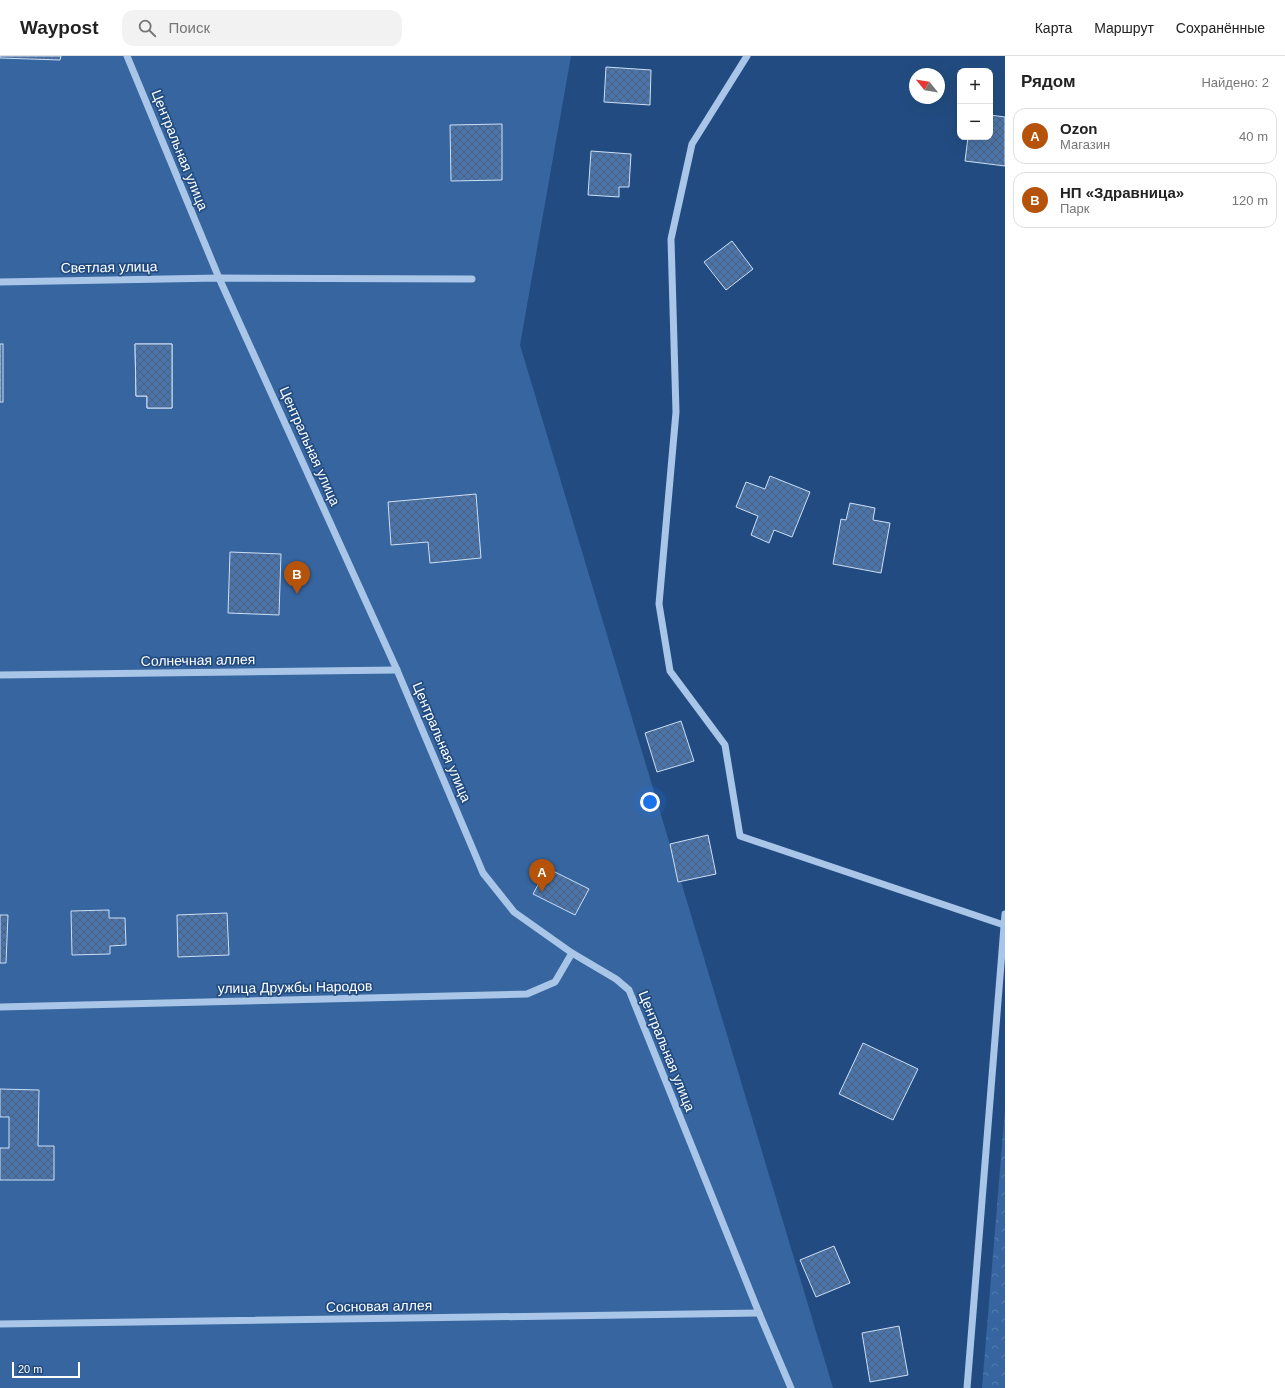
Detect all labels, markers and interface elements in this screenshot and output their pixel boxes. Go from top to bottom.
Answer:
search box [122,10,402,46]
text: Waypost [20,17,98,38]
icon: search [136,17,158,39]
text: Поиск [168,19,210,36]
text: Карта [1035,20,1072,36]
text: Маршрут [1094,20,1154,36]
text: Сохранённые [1176,20,1265,36]
north arrow [909,68,945,104]
map controls [957,68,993,140]
button: + [957,68,993,104]
text: Рядом [1021,72,1076,91]
text: Найдено: 2 [1201,75,1269,90]
street label: Центральная улица [148,87,212,213]
button: − [957,104,993,140]
text: Ozon [1060,120,1098,137]
text: A [1030,129,1040,144]
text: 40 m [1239,129,1268,144]
text: Магазин [1060,137,1110,152]
text: НП «Здравница» [1060,184,1184,201]
text: B [1030,193,1040,208]
text: 120 m [1232,193,1268,208]
text: Парк [1060,201,1090,216]
street label: Светлая улица [61,258,158,276]
street label: Центральная улица [276,384,344,508]
pin: B [284,561,310,594]
street label: Солнечная аллея [141,651,255,669]
street label: Центральная улица [409,680,475,805]
your location [640,792,660,812]
pin: A [529,859,555,892]
street label: улица Дружбы Народов [218,978,372,996]
street label: Центральная улица [635,988,699,1114]
street label: Сосновая аллея [326,1297,432,1315]
scale bar [12,1360,80,1379]
text: 20 m [18,1363,42,1375]

